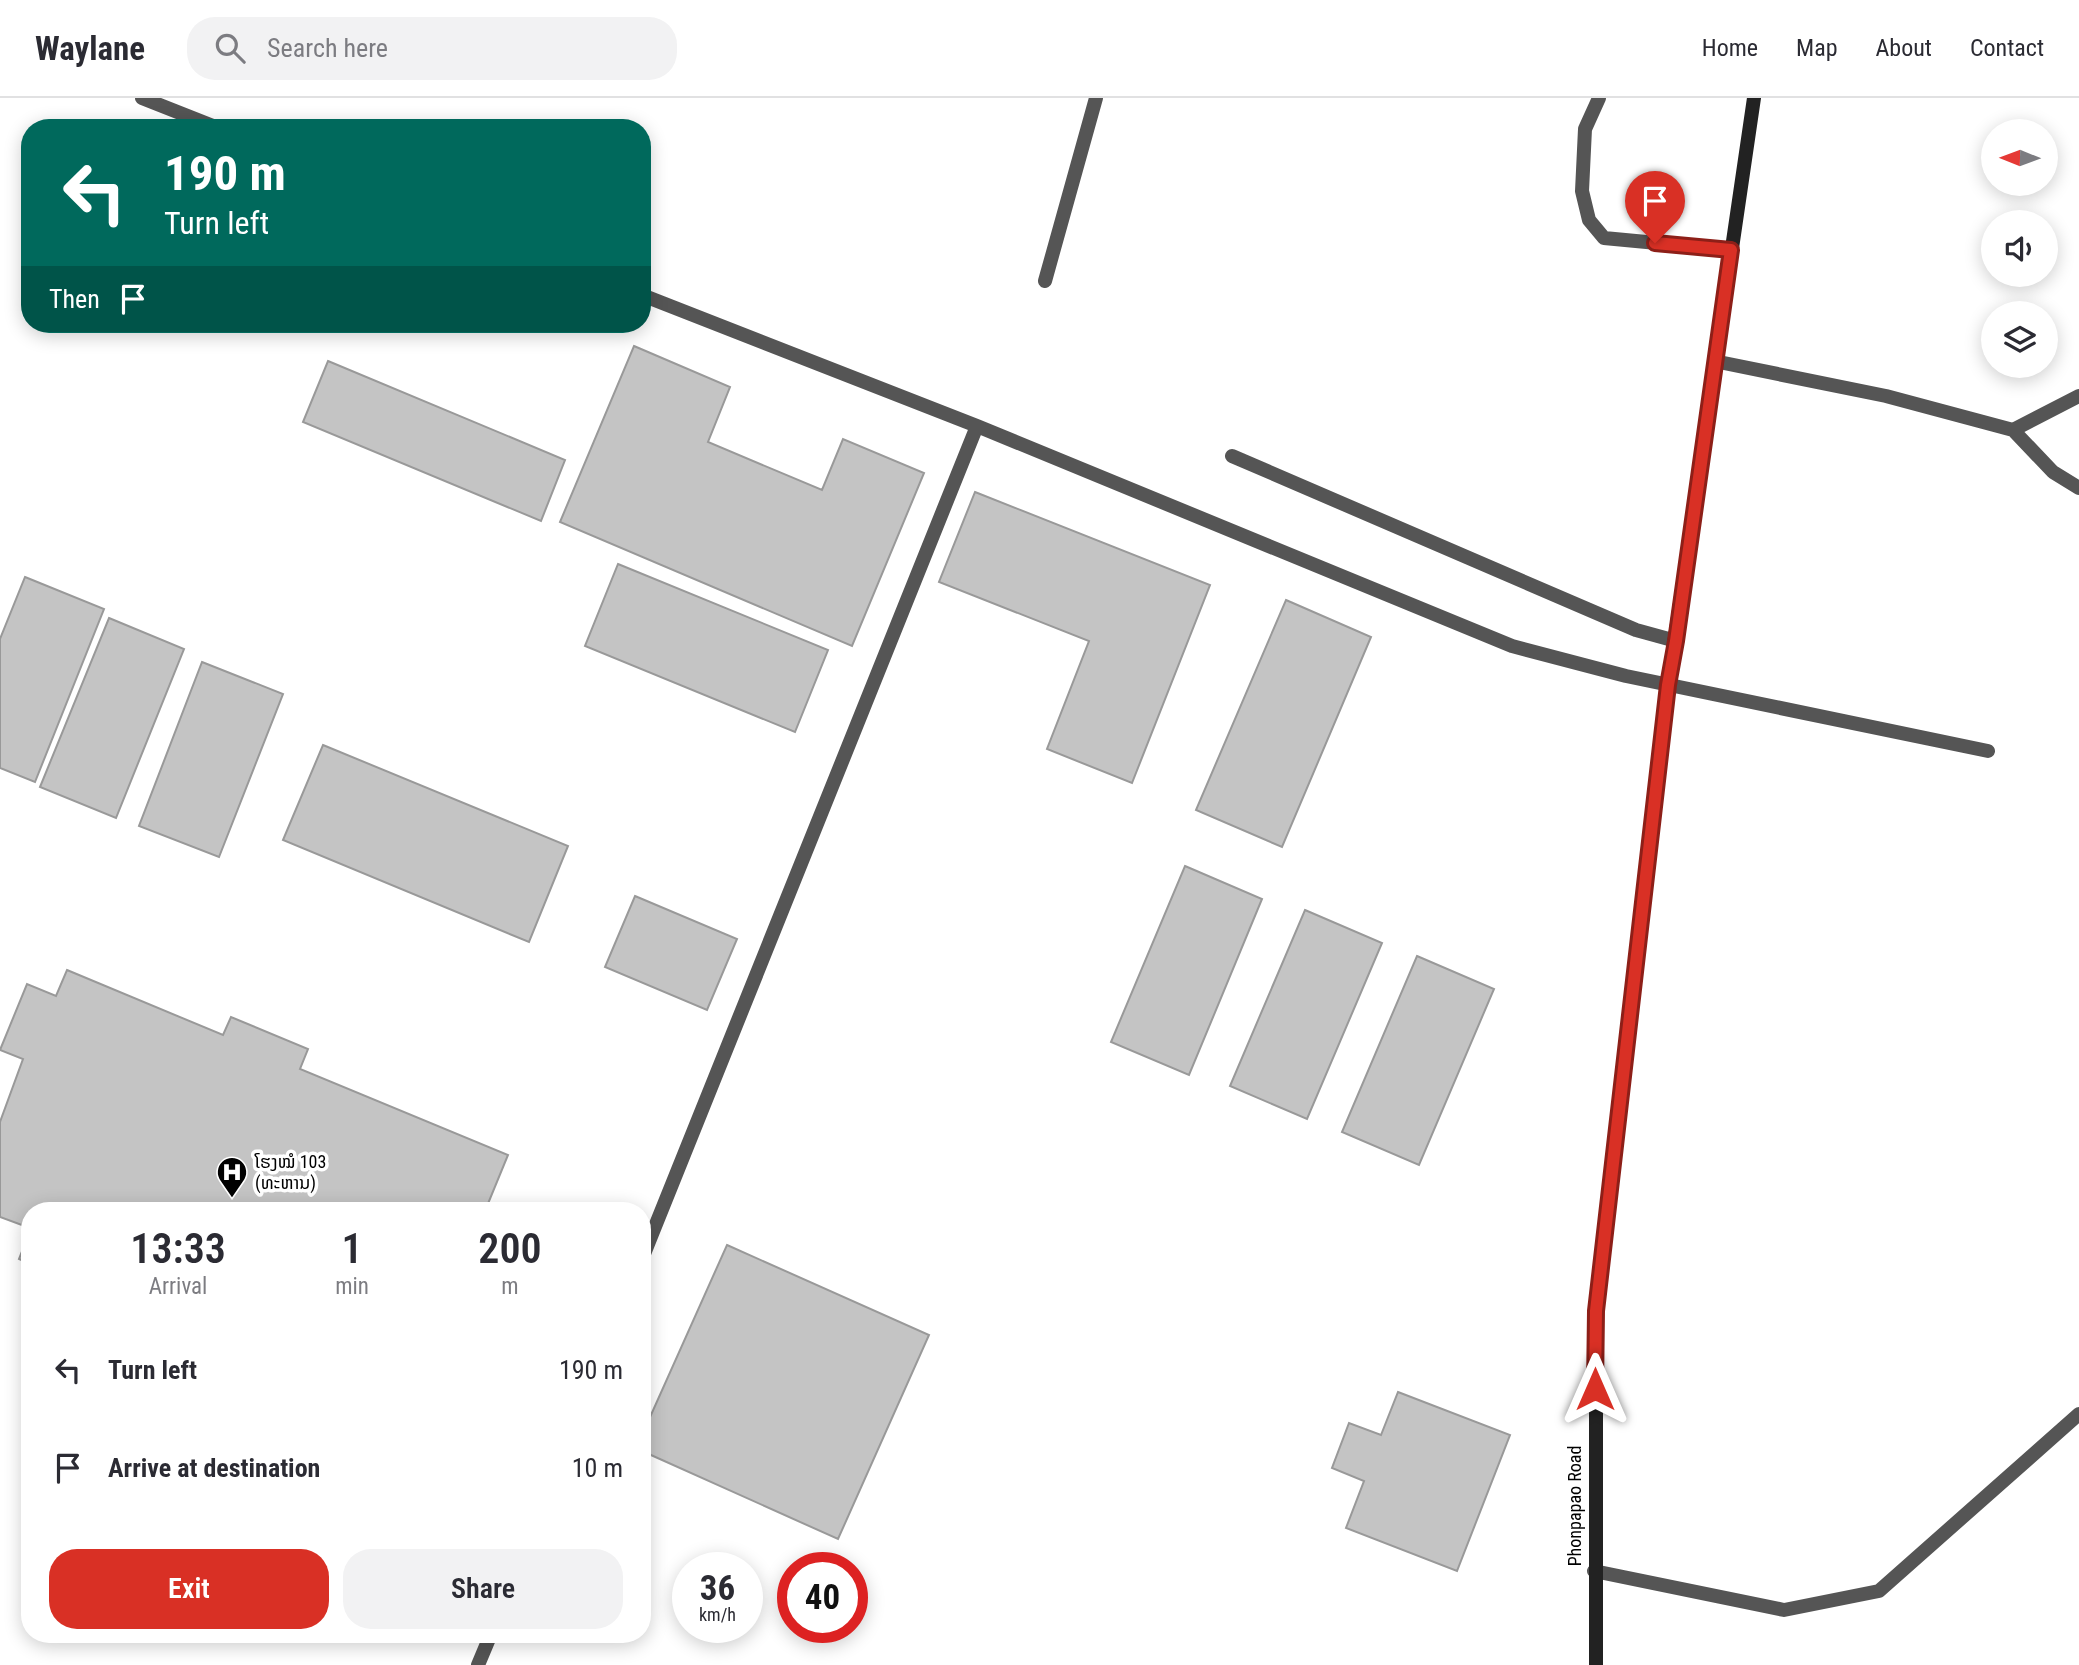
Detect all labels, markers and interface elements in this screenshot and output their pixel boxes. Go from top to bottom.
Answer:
search box [187,17,677,80]
text: Waylane [35,29,145,68]
icon: search [211,29,249,67]
text: Search here [267,33,388,63]
text: Home [1702,34,1758,62]
text: Map [1796,34,1838,62]
text: About [1876,34,1932,62]
text: Contact [1970,34,2044,62]
north arrow [1981,119,2058,196]
map controls [1981,119,2058,378]
text: 190 m [164,145,286,202]
icon: left [49,147,140,238]
pin [1625,171,1685,243]
icon: arrive [1636,182,1674,220]
text: Turn left [164,204,269,242]
button: sound [1981,210,2058,287]
icon: arrive [114,280,152,318]
text: Then [49,284,100,314]
button: layers [1981,301,2058,378]
place label: ໂຮງໝໍ 103 (ທະຫານ) [254,1151,326,1194]
hospital icon: ໂຮງໝໍ 103 (ທະຫານ) [215,1155,249,1199]
text: 13:33 [130,1224,226,1273]
text: 1 [342,1224,363,1273]
text: 200 [478,1224,542,1273]
text: Arrival [149,1273,207,1300]
text: min [335,1273,369,1300]
text: m [501,1273,519,1300]
icon: left [49,1351,87,1389]
position arrow [1558,1352,1632,1426]
text: Turn left [108,1355,197,1385]
text: 190 m [559,1355,623,1385]
street label: Phonpapao Road [1564,1446,1585,1566]
icon: arrive [49,1449,87,1487]
text: Arrive at destination [108,1453,320,1483]
text: 10 m [572,1453,623,1483]
button: Exit [49,1549,329,1629]
button: Share [343,1549,623,1629]
speed limit sign: 40 [777,1552,868,1643]
text: 36 [700,1568,735,1609]
text: km/h [699,1604,736,1625]

